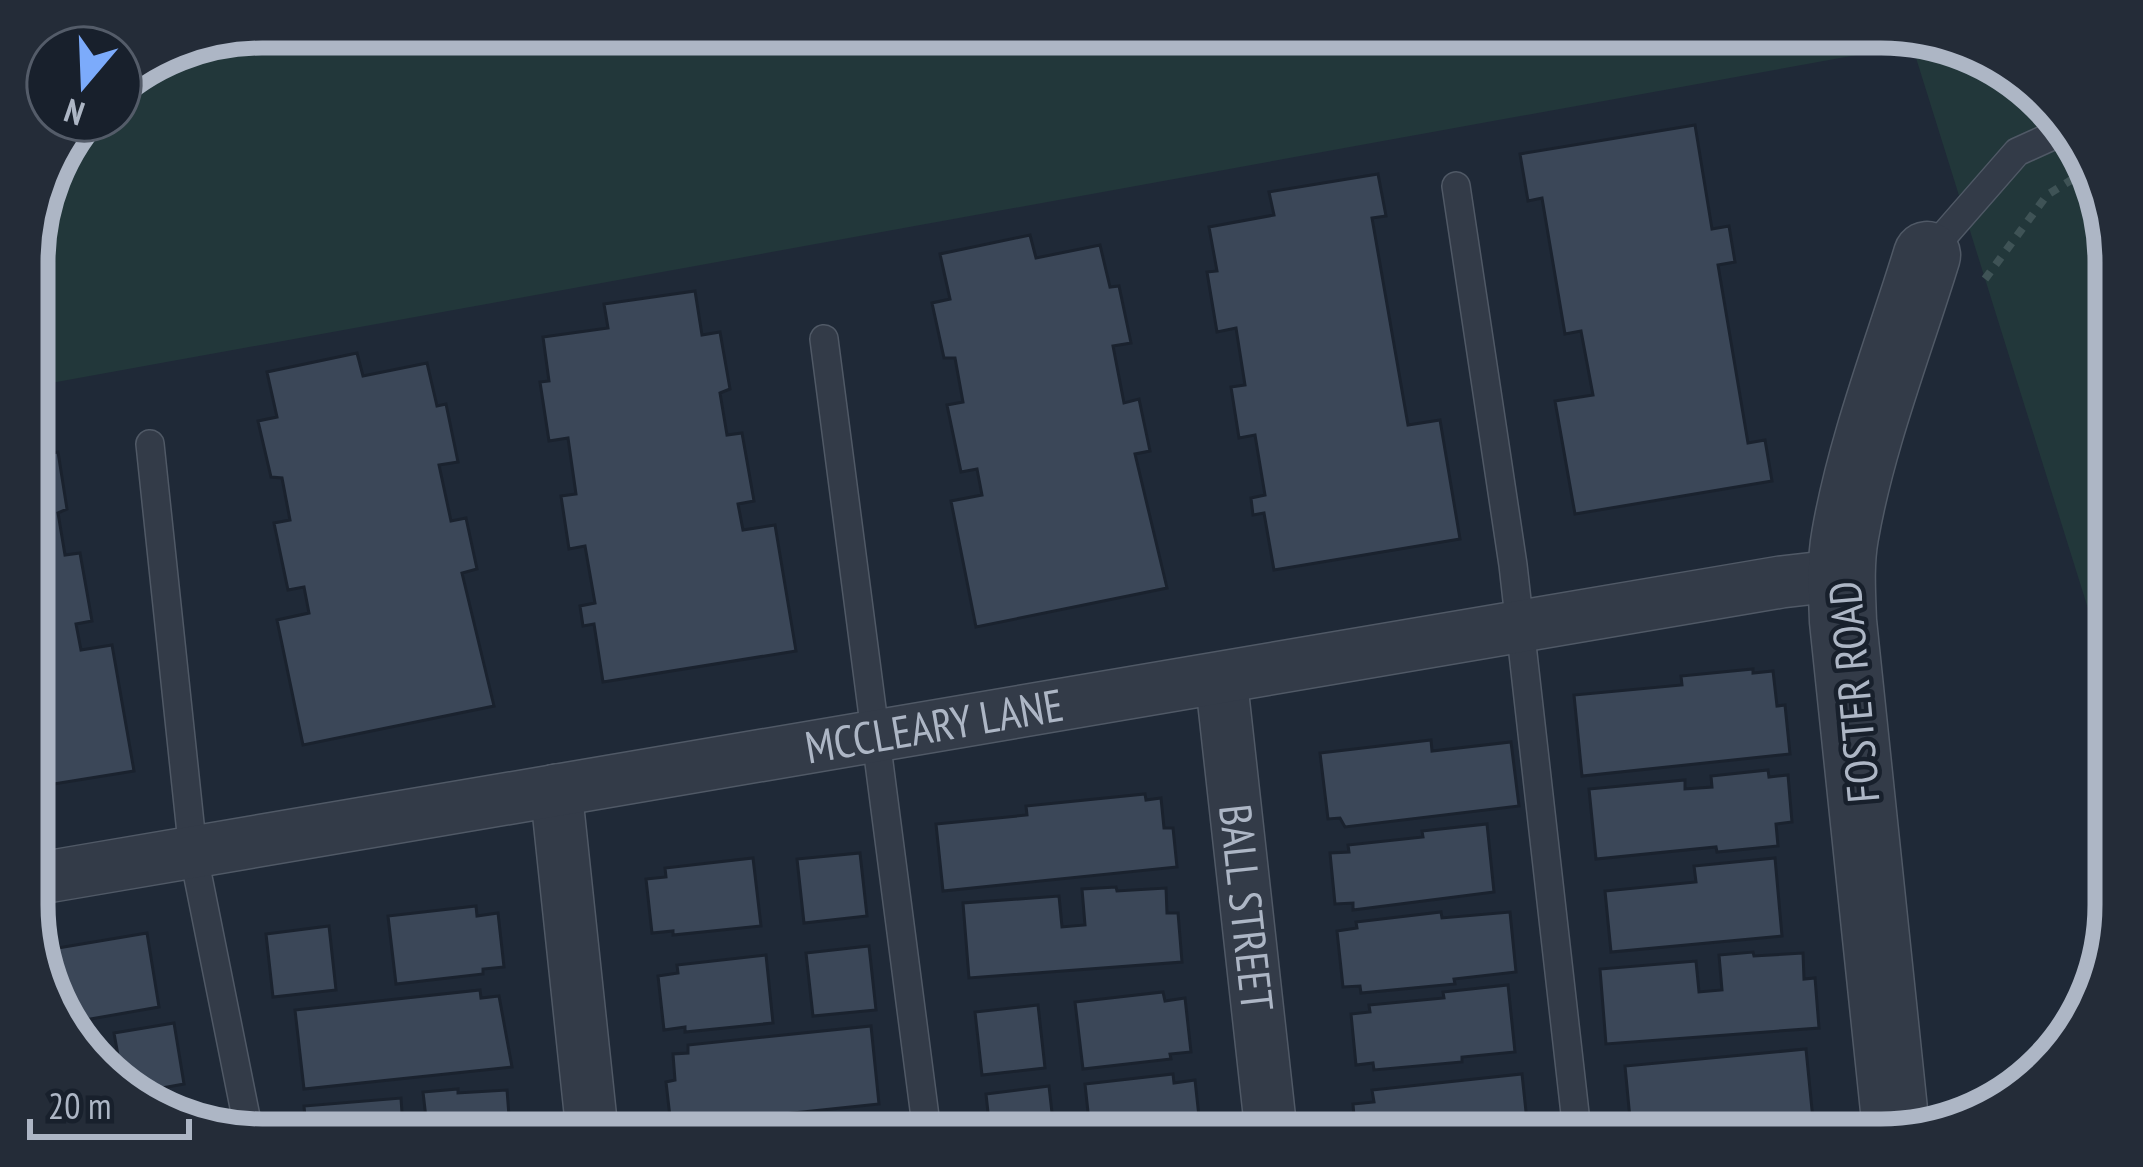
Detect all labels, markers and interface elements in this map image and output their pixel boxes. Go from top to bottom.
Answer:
north arrow [24,24,144,144]
text: N [59,90,89,136]
street label: FOSTER ROAD [1814,579,1892,805]
street label: MCCLEARY LANE [800,675,1067,776]
street label: BALL STREET [1207,801,1288,1014]
scale bar [30,1065,189,1139]
text: 20 m [48,1082,111,1129]

